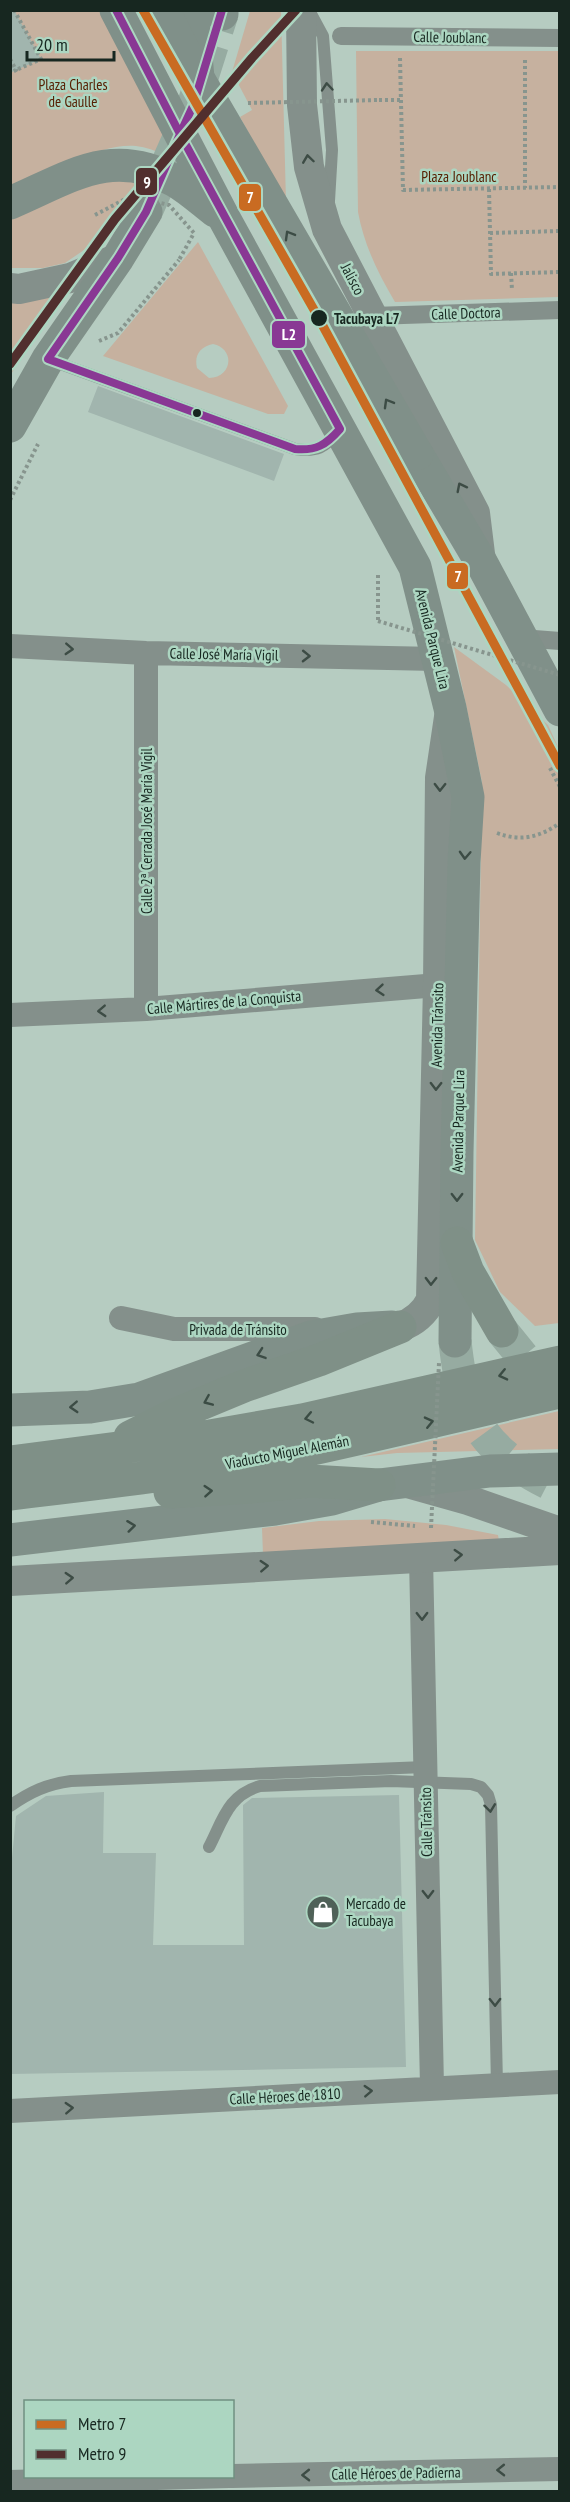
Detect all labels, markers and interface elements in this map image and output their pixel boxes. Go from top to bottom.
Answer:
scale bar [27,24,114,62]
street label: Calle Joublanc [413,27,488,47]
text: 20 m [36,33,68,56]
park label: Plaza Charles de Gaulle [38,75,108,111]
one-way arrow [321,83,334,92]
one-way arrow [303,154,315,164]
line badge: 9 [135,167,158,196]
park label: Plaza Joublanc [421,167,497,186]
text: 9 [143,172,151,192]
line badge: 7 [238,183,262,212]
text: 7 [246,187,254,207]
one-way arrow [285,231,297,241]
street label: Jalisco [336,259,369,298]
street label: Calle Doctora [431,302,501,324]
marker: Tacubaya L7 [309,308,329,328]
place label: Tacubaya L7 [334,309,400,328]
line badge: L2 [271,320,306,349]
text: L2 [282,324,296,344]
one-way arrow [384,399,395,409]
unlabelled marker [191,407,203,419]
one-way arrow [457,482,468,493]
line badge: 7 [446,562,469,590]
text: 7 [454,566,462,586]
street label: Avenida Parque Lira [411,587,455,691]
one-way arrow [64,642,73,655]
street label: Calle José María Vigil [169,644,279,664]
one-way arrow [301,650,310,662]
street label: Calle 2ª Cerrada José María Vigil [137,748,156,914]
one-way arrow [434,782,446,791]
one-way arrow [458,851,471,860]
street label: Avenida Tránsito [427,982,447,1068]
one-way arrow [375,983,384,996]
street label: Calle Mártires de la Conquista [146,986,302,1018]
one-way arrow [97,1004,106,1017]
street label: Avenida Parque Lira [448,1070,468,1172]
one-way arrow [430,1082,442,1091]
one-way arrow [451,1193,463,1202]
one-way arrow [425,1277,437,1286]
street label: Privada de Tránsito [189,1320,287,1339]
one-way arrow [256,1347,267,1360]
one-way arrow [498,1368,508,1381]
one-way arrow [204,1394,215,1406]
one-way arrow [70,1401,79,1414]
one-way arrow [304,1411,314,1424]
one-way arrow [423,1416,433,1429]
street label: Viaducto Miguel Alemán [223,1431,350,1474]
one-way arrow [204,1484,213,1497]
one-way arrow [127,1520,136,1532]
one-way arrow [454,1549,463,1562]
one-way arrow [259,1559,268,1572]
one-way arrow [64,1571,73,1584]
one-way arrow [416,1611,428,1620]
street label: Calle Tránsito [416,1787,436,1857]
one-way arrow [483,1803,496,1812]
one-way arrow [421,1890,434,1899]
shop icon: Mercado de Tacubaya [305,1894,341,1930]
place label: Mercado de Tacubaya [346,1894,406,1930]
one-way arrow [489,1998,501,2007]
street label: Calle Héroes de 1810 [229,2084,341,2108]
one-way arrow [364,2085,373,2098]
one-way arrow [64,2101,73,2114]
legend [24,2400,234,2478]
text: Metro 7 [78,2412,126,2435]
text: Metro 9 [78,2442,126,2465]
street label: Calle Héroes de Padierna [331,2462,461,2484]
one-way arrow [497,2464,506,2476]
one-way arrow [302,2468,311,2481]

